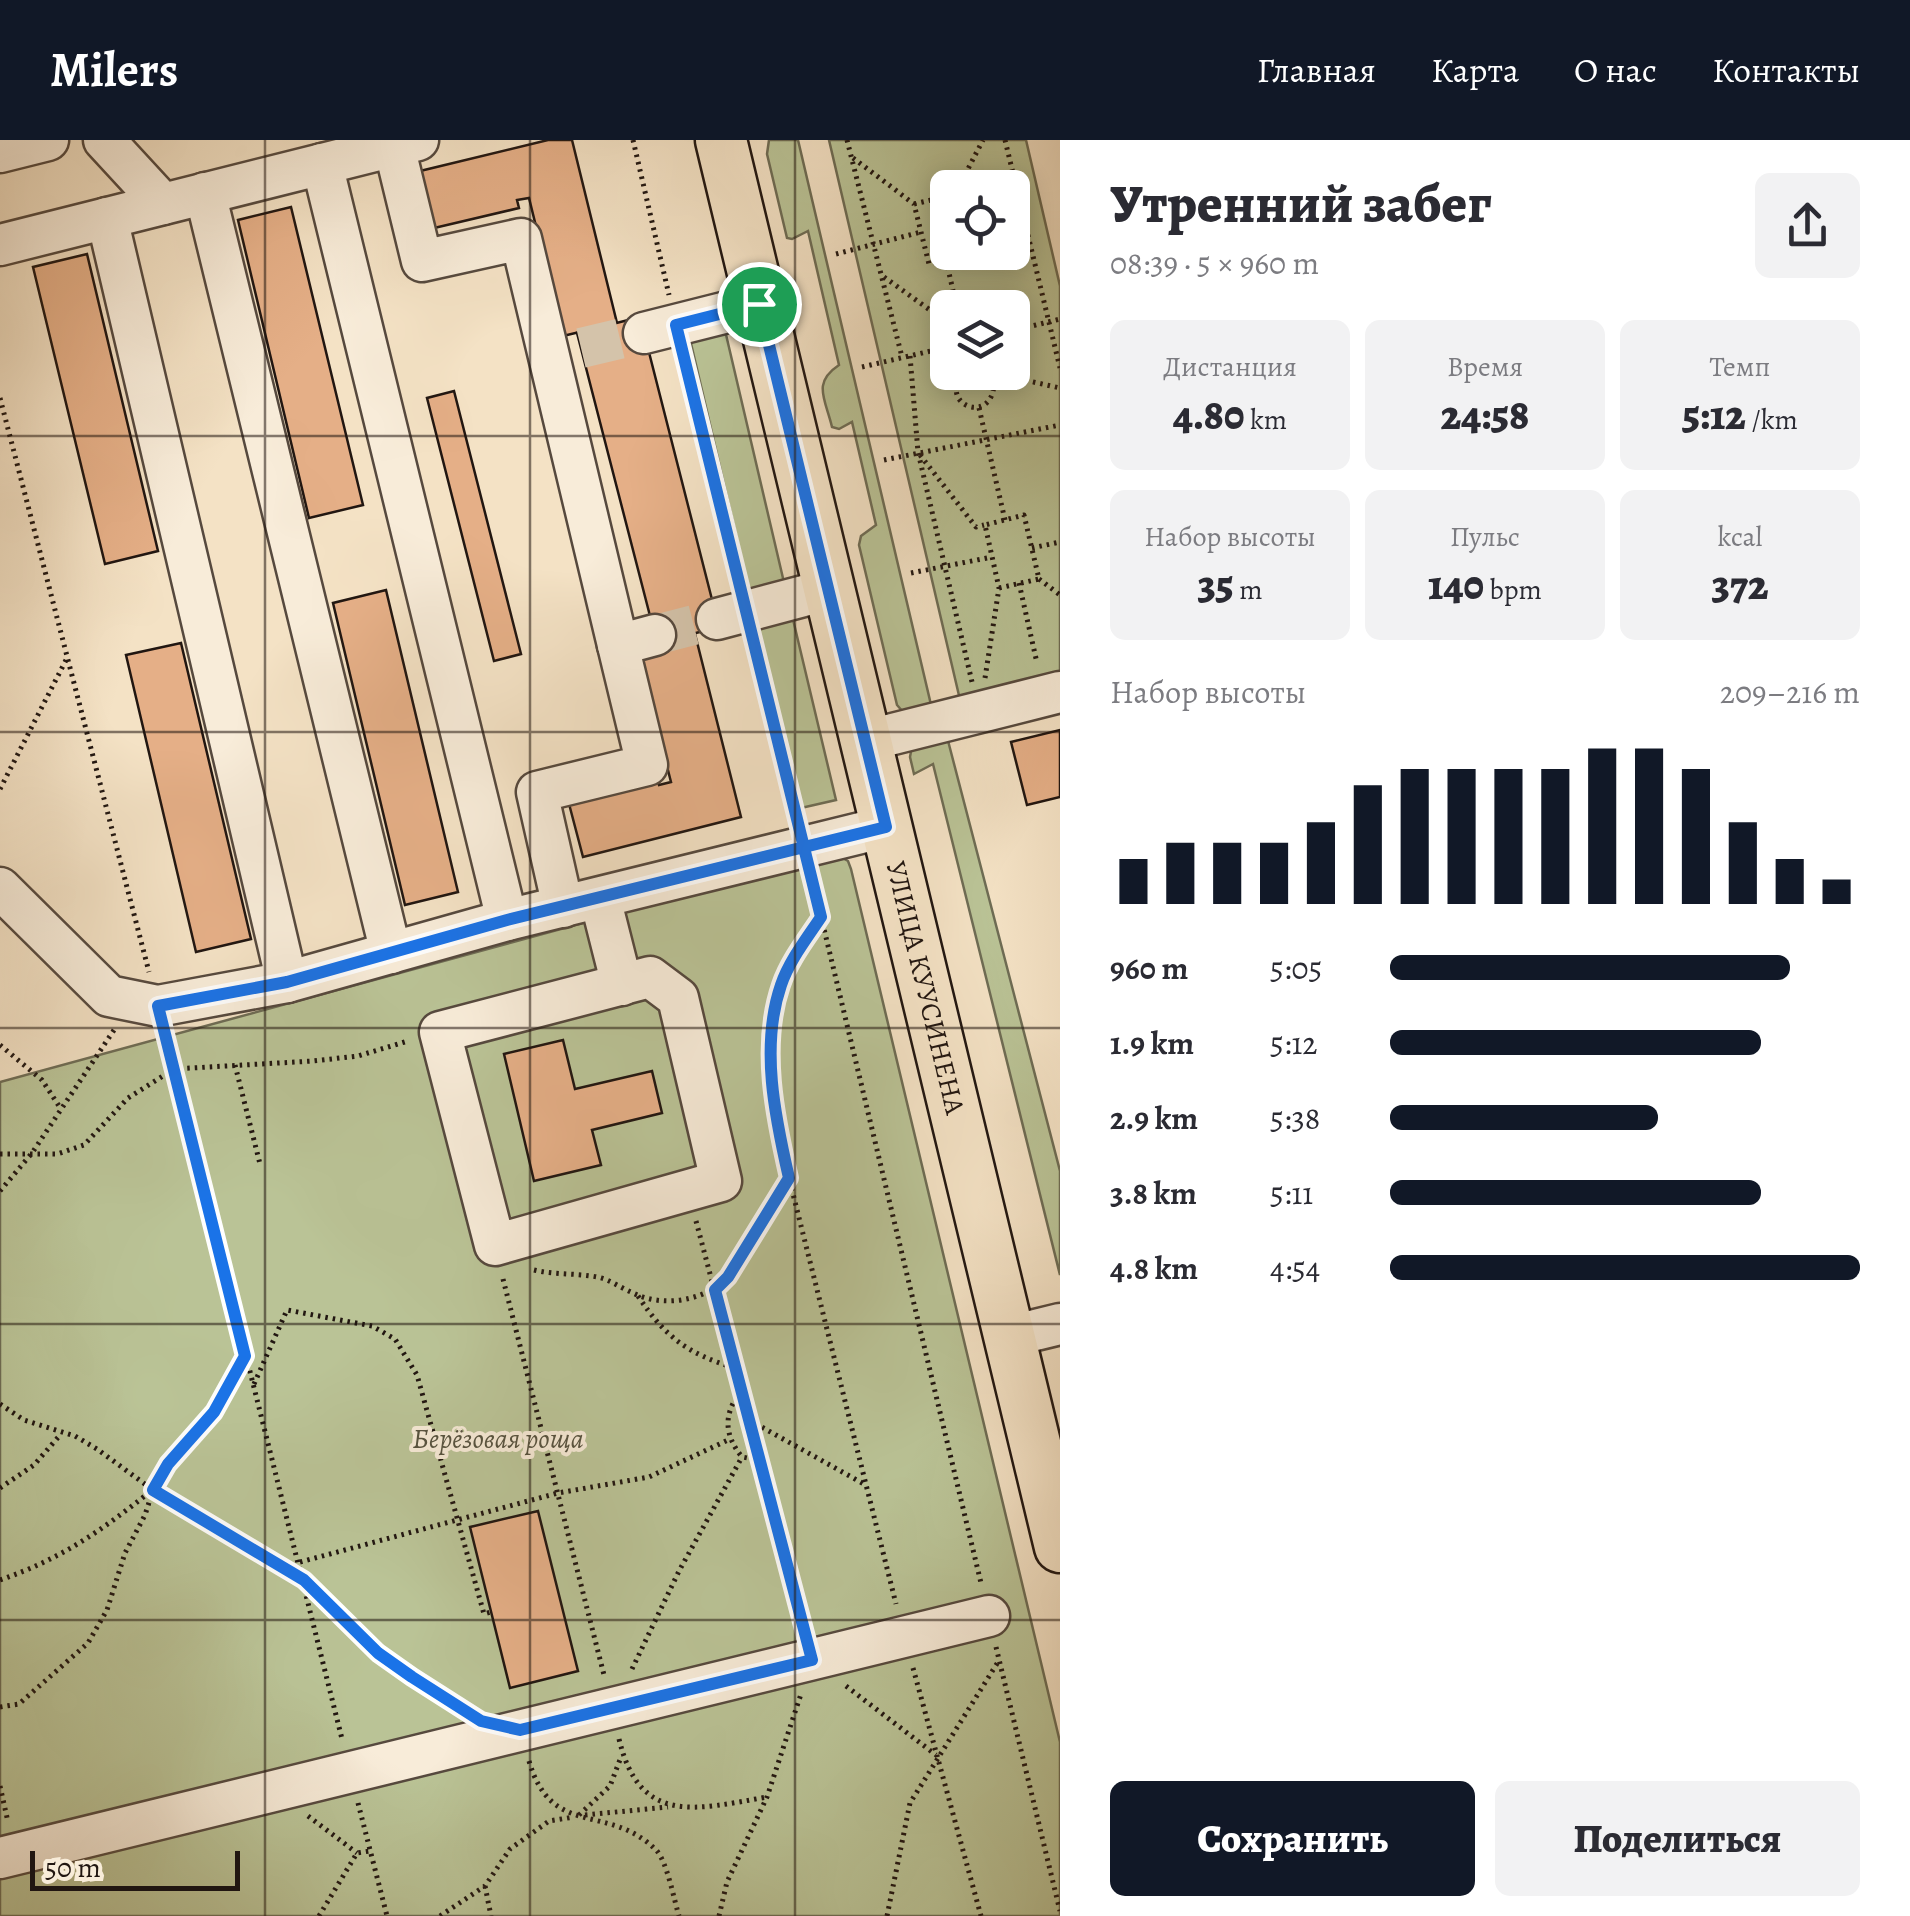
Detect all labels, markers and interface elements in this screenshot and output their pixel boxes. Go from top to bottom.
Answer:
text: Milers [50,37,178,103]
text: Главная [1257,46,1376,94]
text: Карта [1431,46,1519,94]
text: О нас [1574,46,1657,94]
text: Контакты [1712,46,1860,94]
text: Утренний забег [1110,166,1492,241]
map controls [930,170,1030,390]
button: locate [930,170,1030,270]
button: share [1755,173,1860,278]
text: 08:39 · 5 × 960 m [1110,241,1319,285]
pin [717,262,802,347]
icon: arrive [732,277,787,332]
button: layers [930,290,1030,390]
text: Дистанция [1163,348,1297,386]
text: Время [1447,348,1523,386]
text: Темп [1709,348,1771,386]
text: 4.80 [1173,386,1244,443]
text: 24:58 [1441,386,1529,443]
text: 5:12 [1682,386,1746,443]
text: km [1244,401,1287,439]
text: /km [1746,401,1798,439]
text: Набор высоты [1144,518,1316,556]
text: Пульс [1450,518,1520,556]
text: kcal [1718,518,1762,556]
text: 35 [1197,556,1234,613]
text: 140 [1428,556,1484,613]
text: 372 [1712,556,1768,613]
text: m [1234,571,1263,609]
text: bpm [1484,571,1542,609]
text: Набор высоты [1110,670,1306,714]
text: 209–216 m [1720,670,1860,714]
street label: УЛИЦА КУУСИНЕНА [876,857,974,1119]
text: 960 m [1110,946,1188,990]
text: 5:05 [1270,946,1322,990]
text: 1.9 km [1110,1021,1194,1065]
text: 5:12 [1270,1021,1318,1065]
text: 2.9 km [1110,1096,1198,1140]
text: 5:38 [1270,1096,1320,1140]
text: 3.8 km [1110,1171,1197,1215]
text: 5:11 [1270,1171,1313,1215]
text: 4.8 km [1110,1246,1198,1290]
text: 4:54 [1270,1246,1320,1290]
park label: Берёзовая роща [412,1420,584,1458]
button: Сохранить [1110,1781,1475,1896]
button: Поделиться [1495,1781,1860,1896]
scale bar [30,1846,240,1890]
text: 50 m [45,1849,101,1887]

